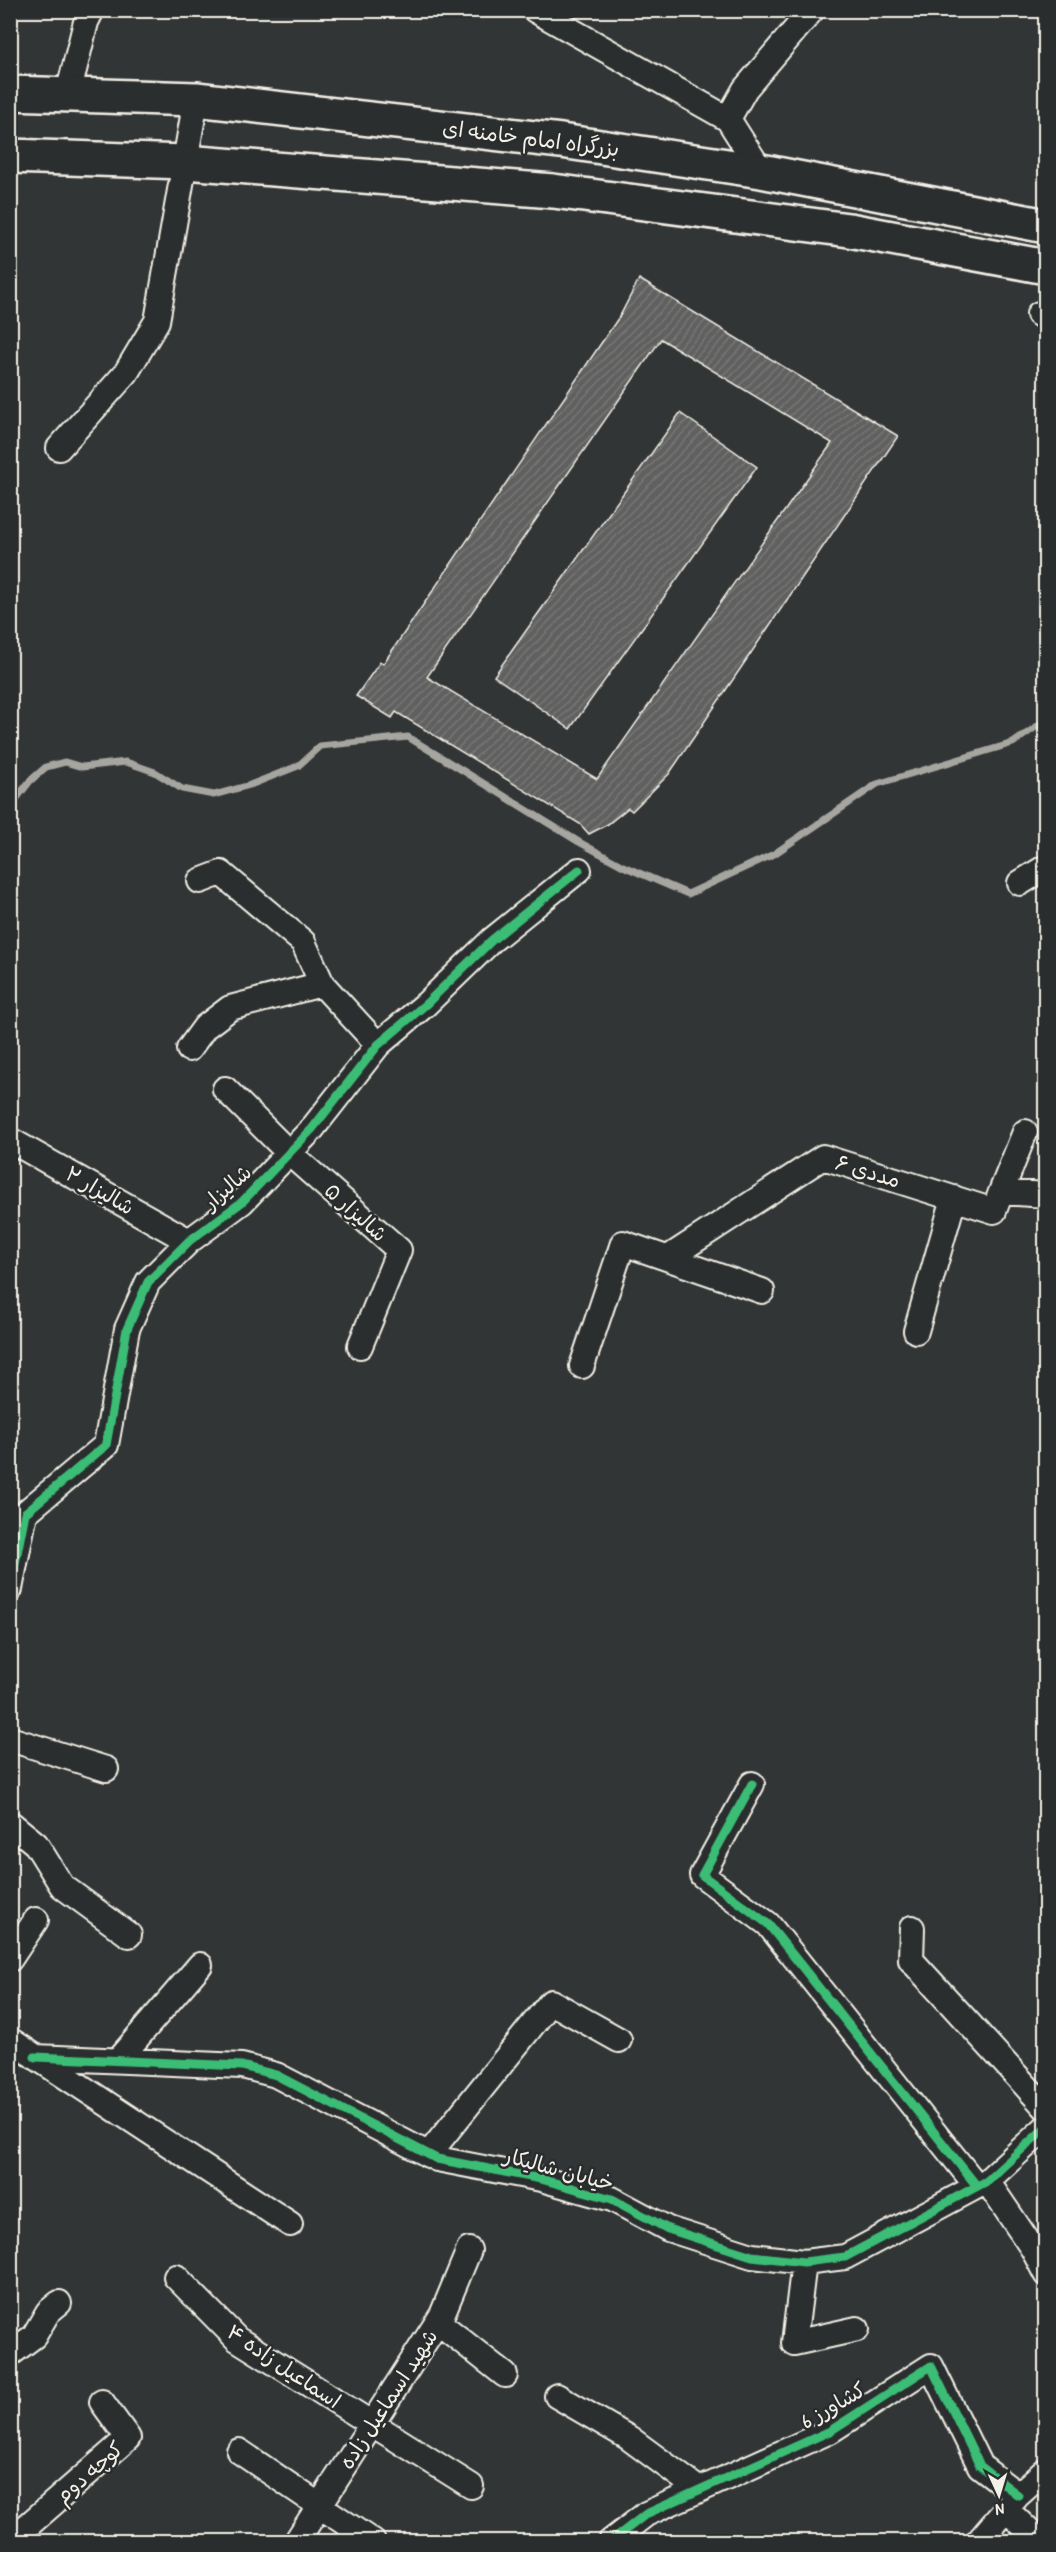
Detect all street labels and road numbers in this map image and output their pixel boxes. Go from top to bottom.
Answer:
street label: بزرگراه امام خامنه ای [441,113,621,165]
street label: مددی ۶ [832,1147,904,1195]
street label: شالیزار [195,1158,258,1218]
street label: شالیزار ۲ [60,1159,140,1221]
street label: شالیزار ۵ [318,1176,394,1248]
street label: خیابان شالیکار [499,2140,617,2198]
street label: اسماعیل زاده ۴ [221,2317,347,2415]
street label: شهید اسماعیل زاده [332,2323,444,2475]
street label: کشاورز 6 [795,2375,871,2435]
street label: کوچه دوم [49,2434,131,2511]

